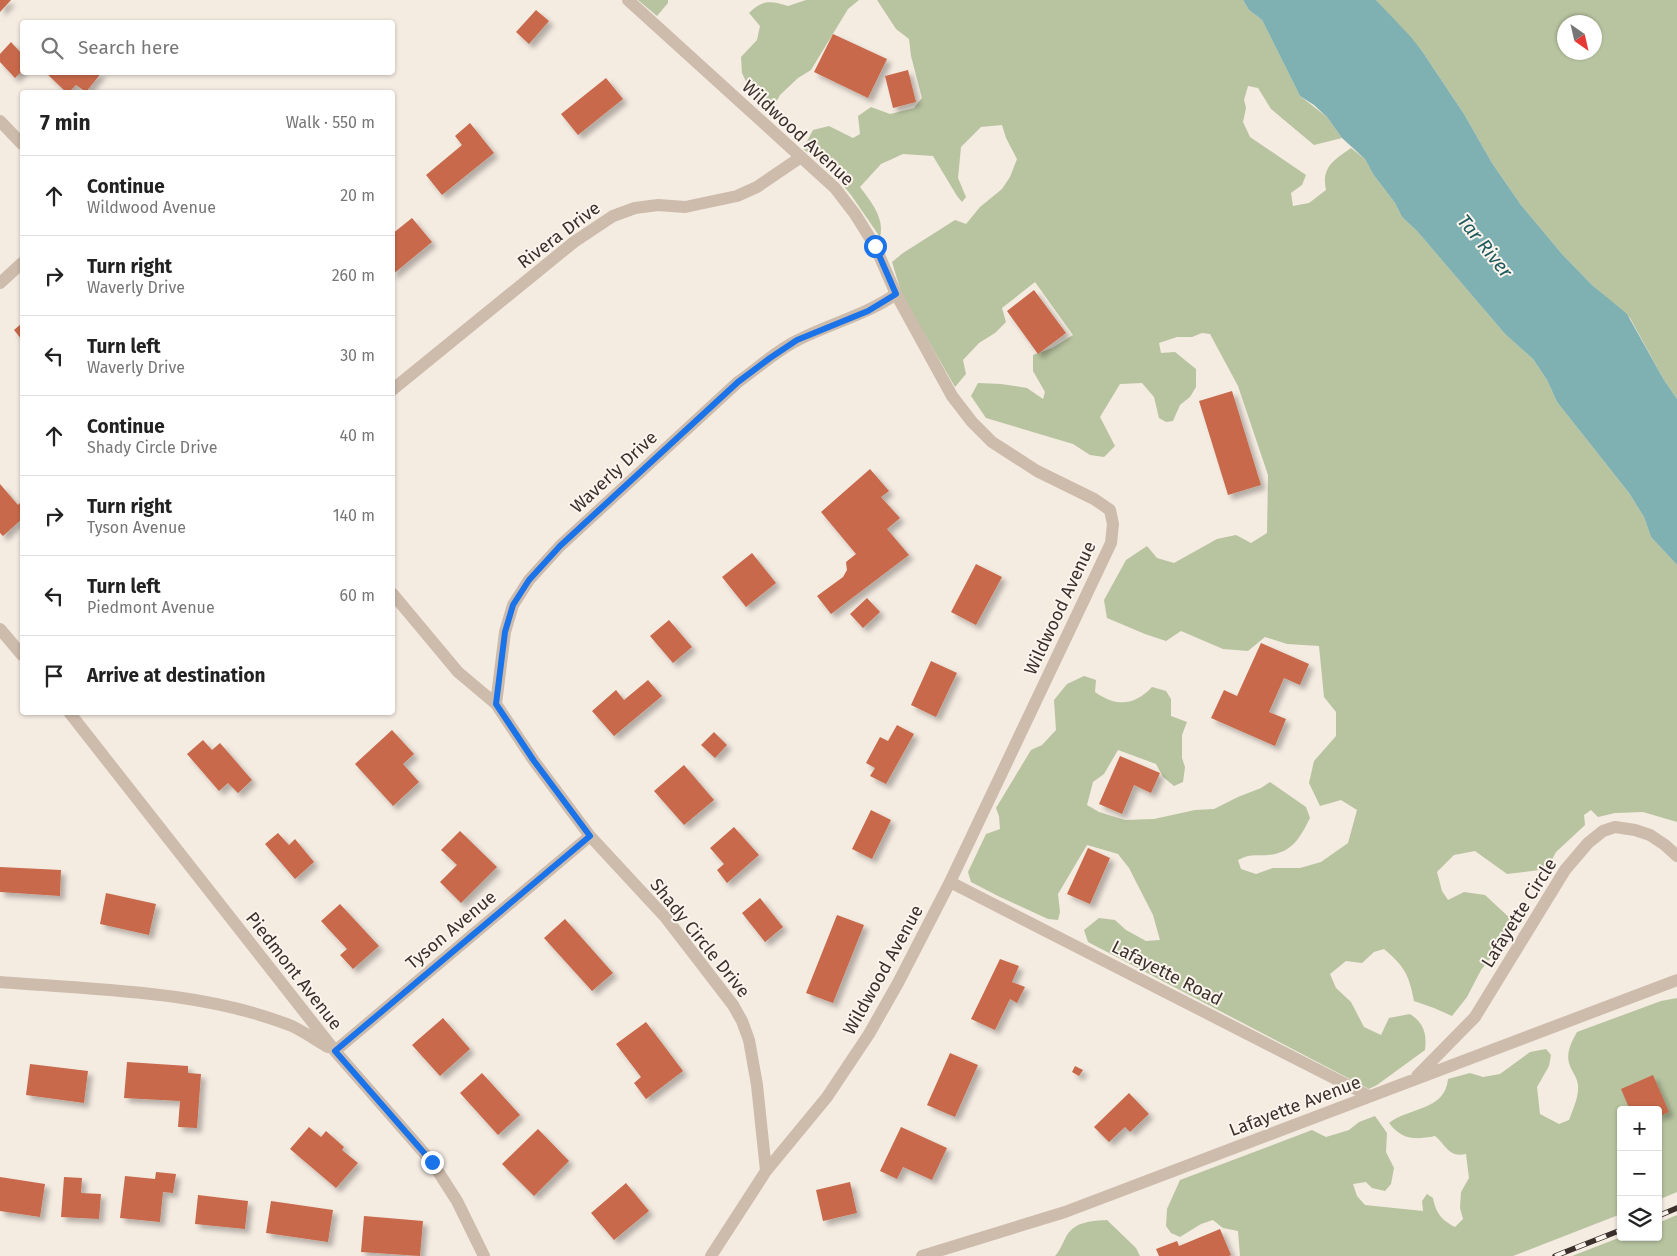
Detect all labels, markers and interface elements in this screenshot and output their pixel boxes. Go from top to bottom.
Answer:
north arrow [1557,15,1602,60]
search box [20,20,395,75]
icon: search [38,34,66,62]
text: Search here [78,36,179,59]
street label: Wildwood Avenue [737,75,859,191]
text: 7 min [40,110,91,136]
text: Walk · 550 m [286,113,375,132]
text: Continue [87,175,165,198]
icon: ahead [40,182,68,210]
text: 20 m [340,186,375,205]
street label: Rivera Drive [513,197,605,273]
text: Wildwood Avenue [87,198,216,217]
water label: Tar River [1453,210,1518,283]
route start [864,235,887,258]
text: Turn right [87,255,172,278]
icon: right [40,262,68,290]
text: 260 m [332,266,375,285]
text: Waverly Drive [87,278,185,297]
text: Turn left [87,335,161,358]
icon: left [40,342,68,370]
text: 30 m [340,346,375,365]
text: Waverly Drive [87,358,185,377]
text: Continue [87,415,165,438]
icon: ahead [40,422,68,450]
text: 40 m [340,426,375,445]
street label: Waverly Drive [566,426,662,518]
text: Shady Circle Drive [87,438,217,457]
text: Turn right [87,495,172,518]
icon: right [40,502,68,530]
text: 140 m [333,506,375,525]
text: Tyson Avenue [87,518,186,537]
street label: Wildwood Avenue [1019,538,1101,678]
text: Turn left [87,575,161,598]
icon: left [40,582,68,610]
text: 60 m [340,586,375,605]
text: Piedmont Avenue [87,598,215,617]
icon: arrive [40,662,68,690]
text: Arrive at destination [87,664,266,687]
street label: Lafayette Circle [1477,854,1561,972]
street label: Shady Circle Drive [645,874,755,1002]
street label: Tyson Avenue [401,886,501,974]
street label: Wildwood Avenue [838,901,928,1039]
street label: Piedmont Avenue [241,908,347,1034]
street label: Lafayette Road [1108,936,1226,1010]
street label: Lafayette Avenue [1226,1071,1364,1141]
map controls [1617,1106,1662,1241]
button: + [1617,1106,1662,1151]
route end [421,1151,444,1174]
button: − [1617,1151,1662,1196]
button: layers [1617,1196,1662,1241]

